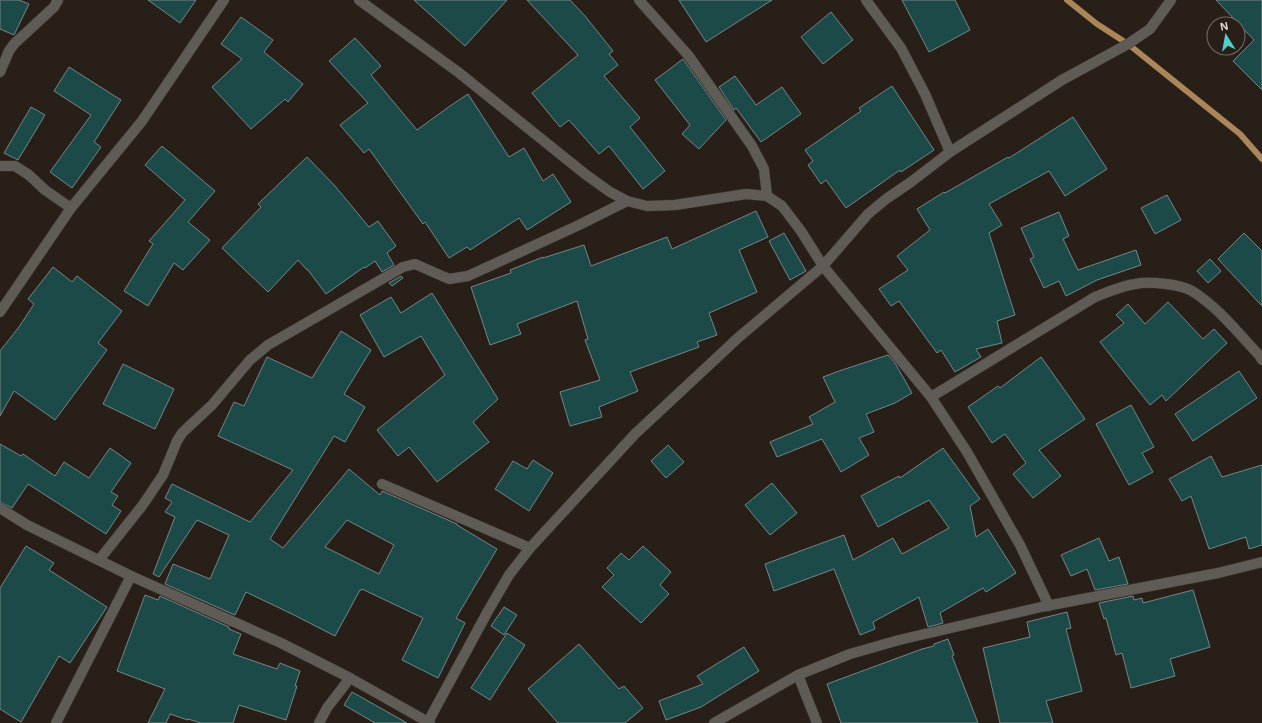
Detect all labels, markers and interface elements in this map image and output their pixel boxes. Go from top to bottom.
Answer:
north arrow [1206,16,1246,56]
text: N [1219,20,1229,33]

